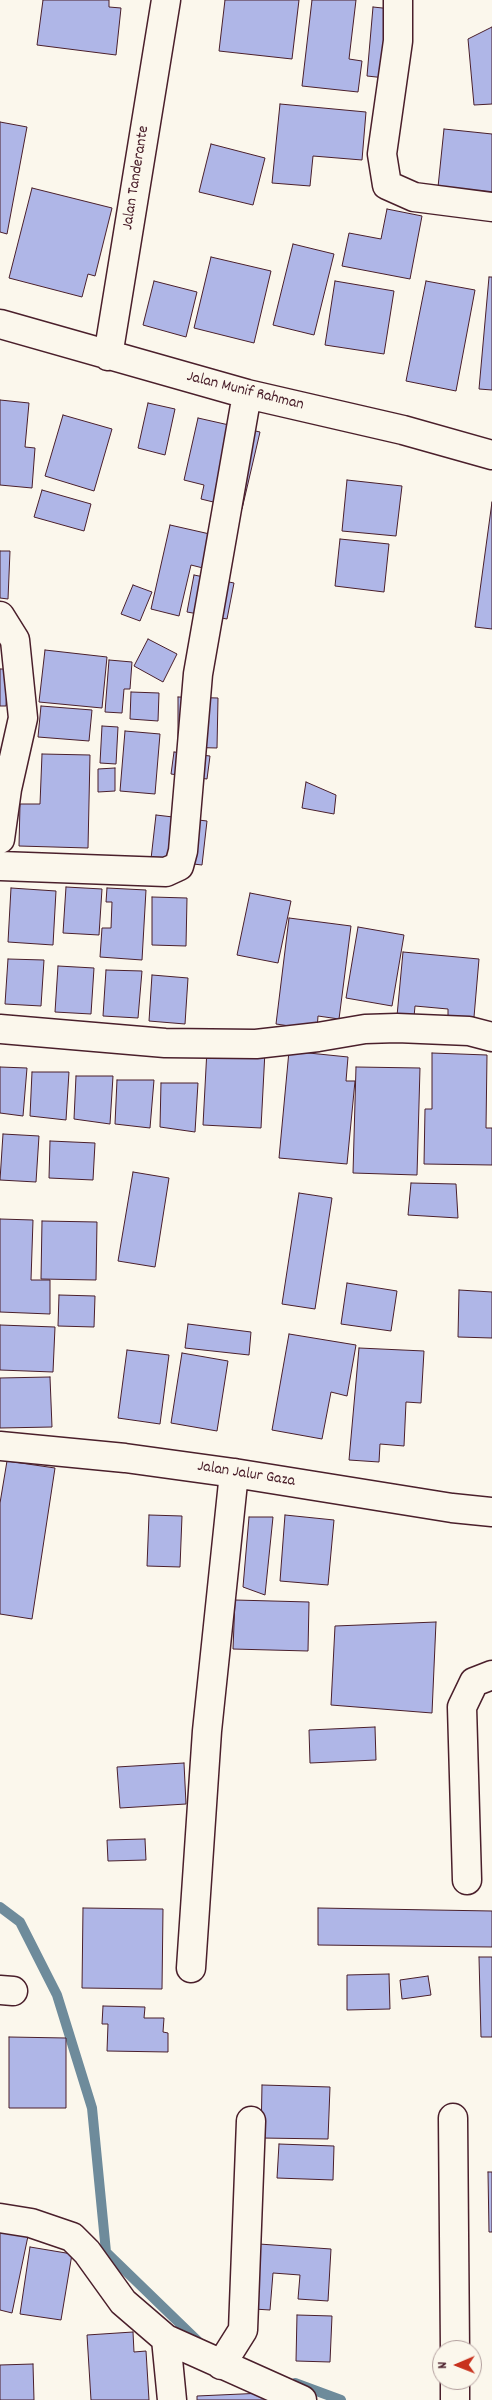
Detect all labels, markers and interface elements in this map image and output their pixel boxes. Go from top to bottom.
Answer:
street label: Jalan Tanderante [119,124,155,232]
street label: Jalan Munif Rahman [184,368,306,416]
street label: Jalan Jalur Gaza [196,1458,296,1492]
north arrow [432,2340,482,2390]
text: N [433,2362,453,2369]

